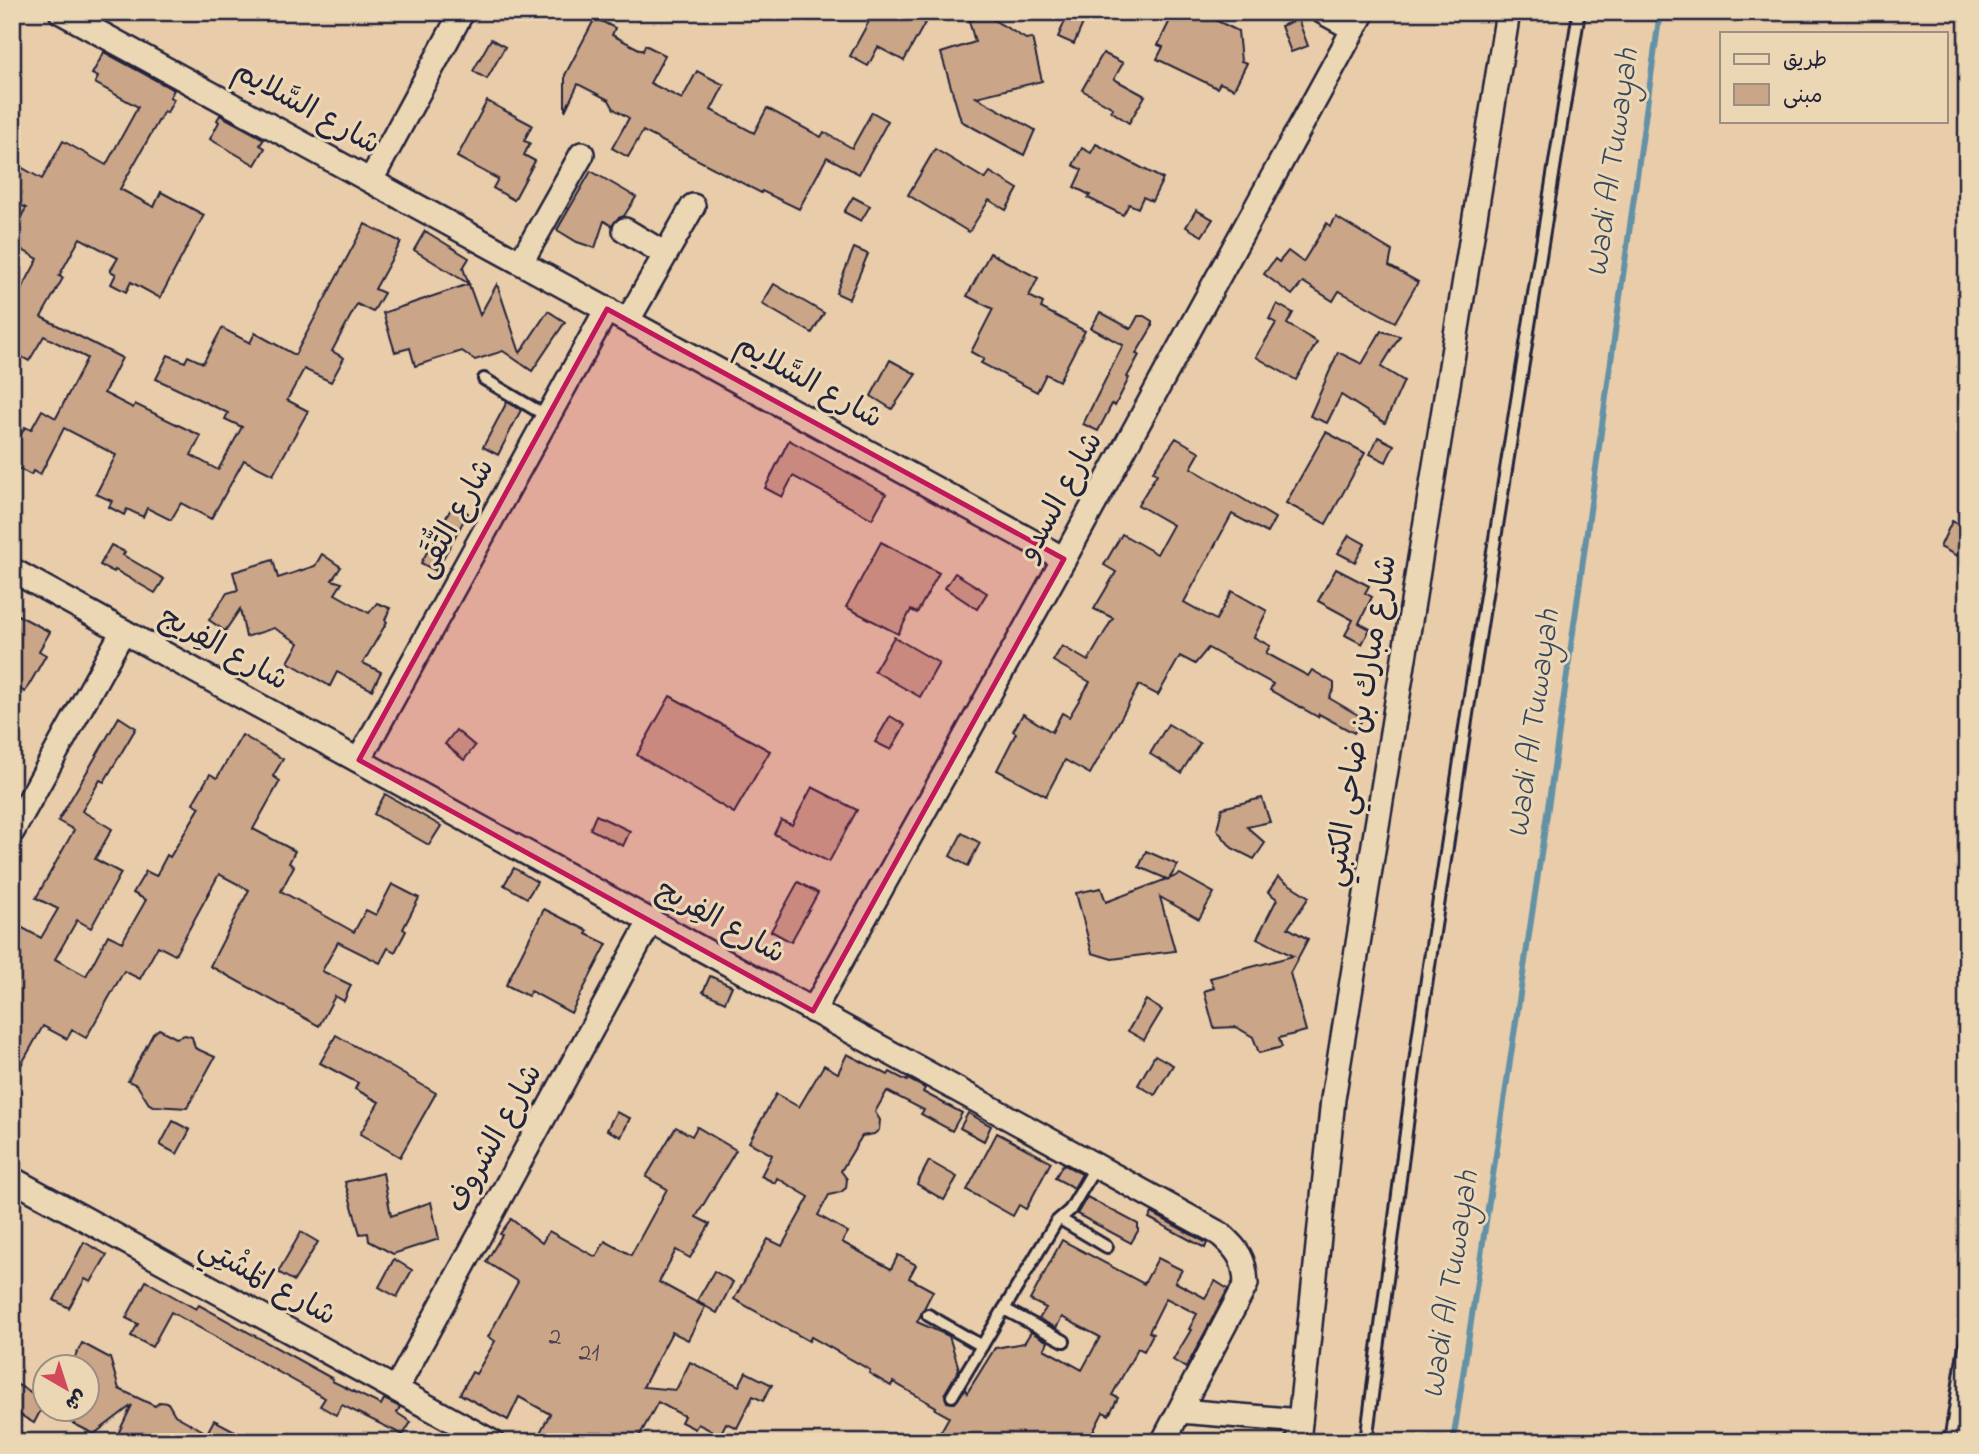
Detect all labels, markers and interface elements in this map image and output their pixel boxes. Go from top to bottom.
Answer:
legend [1720,32,1948,122]
water label: Wadi Al Tuwayah [1575,45,1653,280]
text: طريق [1783,46,1827,76]
street label: شارع السَّلايم [224,50,388,168]
text: مبنى [1783,82,1822,112]
street label: شارع السَّلايم [726,324,890,442]
street label: شارع السدو [1007,424,1116,571]
street label: شارع التُّقَى [402,450,507,587]
street label: شارع مبارك بن ضاحي الكتبي [1314,552,1411,890]
street label: شارع الفِريج [150,596,296,704]
water label: Wadi Al Tuwayah [1496,606,1574,841]
street label: شارع الفِريج [647,869,793,977]
street label: شارع الشروف [437,1056,555,1222]
water label: Wadi Al Tuwayah [1411,1167,1493,1402]
street label: شارع المُشْتِي [190,1227,344,1340]
house number: 2 [549,1319,562,1357]
house number: 21 [578,1335,600,1373]
north arrow [32,1352,102,1422]
text: ش [58,1382,92,1416]

